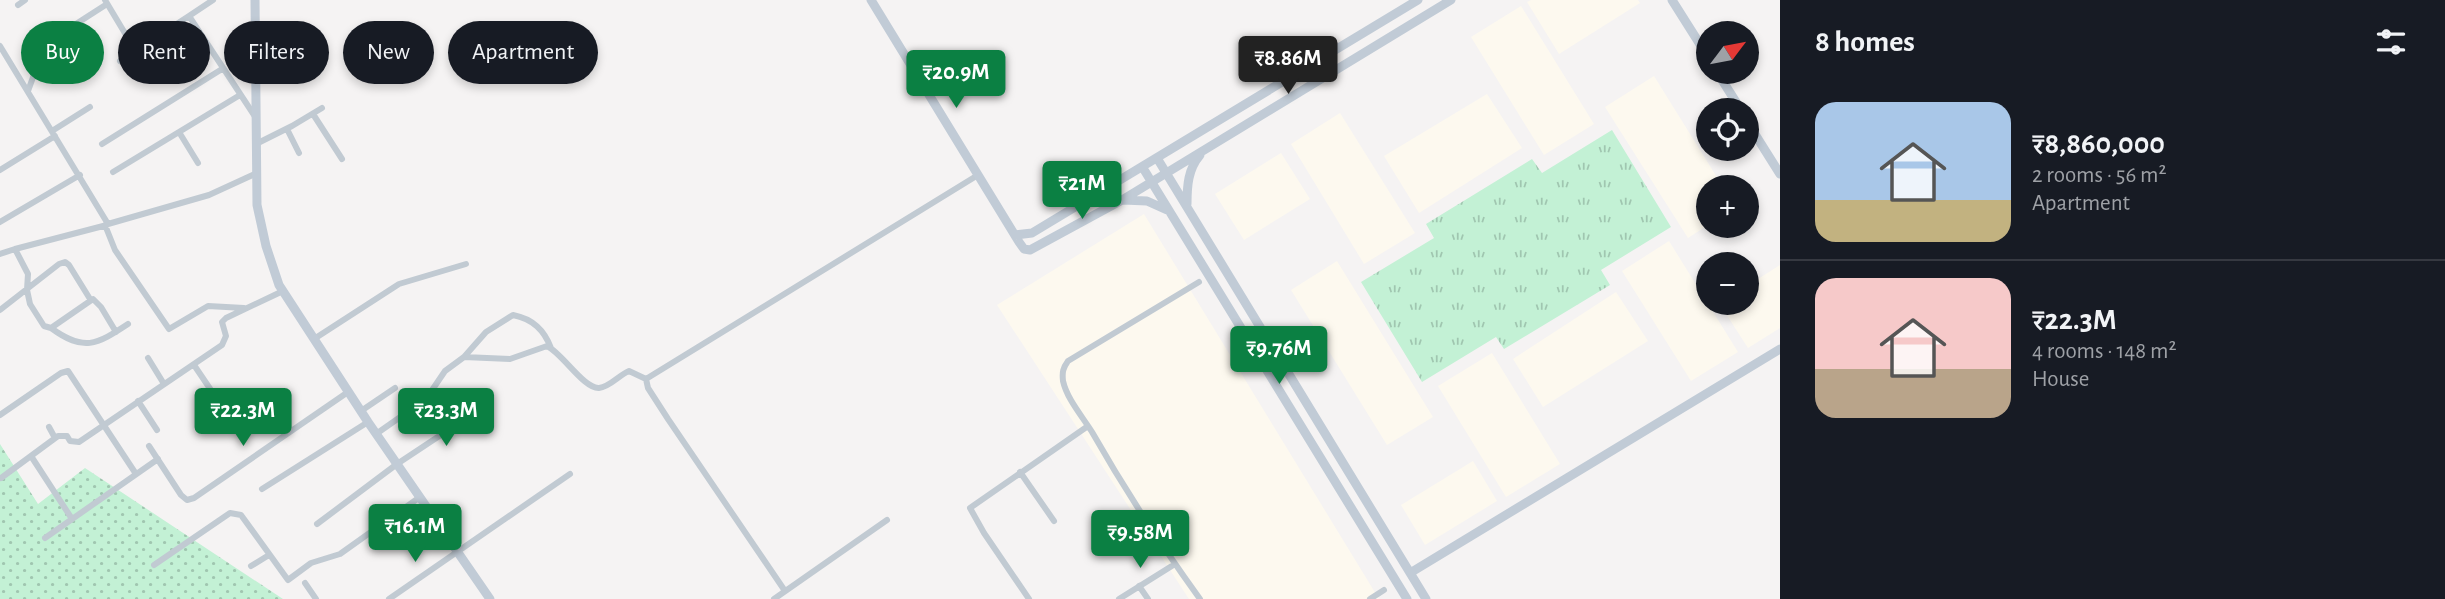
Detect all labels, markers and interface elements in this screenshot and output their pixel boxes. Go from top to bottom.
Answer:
chip: Buy [21,21,104,84]
chip: Rent [118,21,210,84]
chip: Filters [224,21,329,84]
chip: New [343,21,434,84]
chip: Apartment [448,21,598,84]
north arrow [1696,21,1759,84]
map controls [1696,21,1759,315]
icon: filters [2372,23,2410,61]
text: 8 homes [1815,27,1915,57]
pin: ₹8.86M [1231,36,1345,96]
text: ₹8.86M [1254,47,1322,70]
pin: ₹20.9M [899,50,1013,110]
text: ₹20.9M [922,61,990,84]
button: locate [1696,98,1759,161]
text: ₹8,860,000 [2032,129,2165,159]
icon: home [1871,130,1955,214]
pin: ₹21M [1041,162,1123,221]
text: 2 rooms · 56 m² [2032,164,2166,187]
text: ₹21M [1058,172,1106,195]
button: + [1696,175,1759,238]
text: Apartment [2032,192,2130,215]
button: − [1696,252,1759,315]
text: ₹22.3M [2032,305,2117,335]
icon: home [1871,306,1955,390]
pin: ₹9.76M [1222,326,1336,386]
text: ₹9.76M [1246,337,1312,360]
text: 4 rooms · 148 m² [2032,340,2177,363]
text: House [2032,368,2089,391]
pin: ₹22.3M [186,388,300,448]
pin: ₹23.3M [389,388,503,448]
text: ₹22.3M [211,399,275,422]
text: ₹23.3M [414,399,478,422]
pin: ₹16.1M [358,504,472,564]
pin: ₹9.58M [1083,510,1197,570]
text: ₹16.1M [385,515,445,538]
text: ₹9.58M [1107,521,1173,544]

